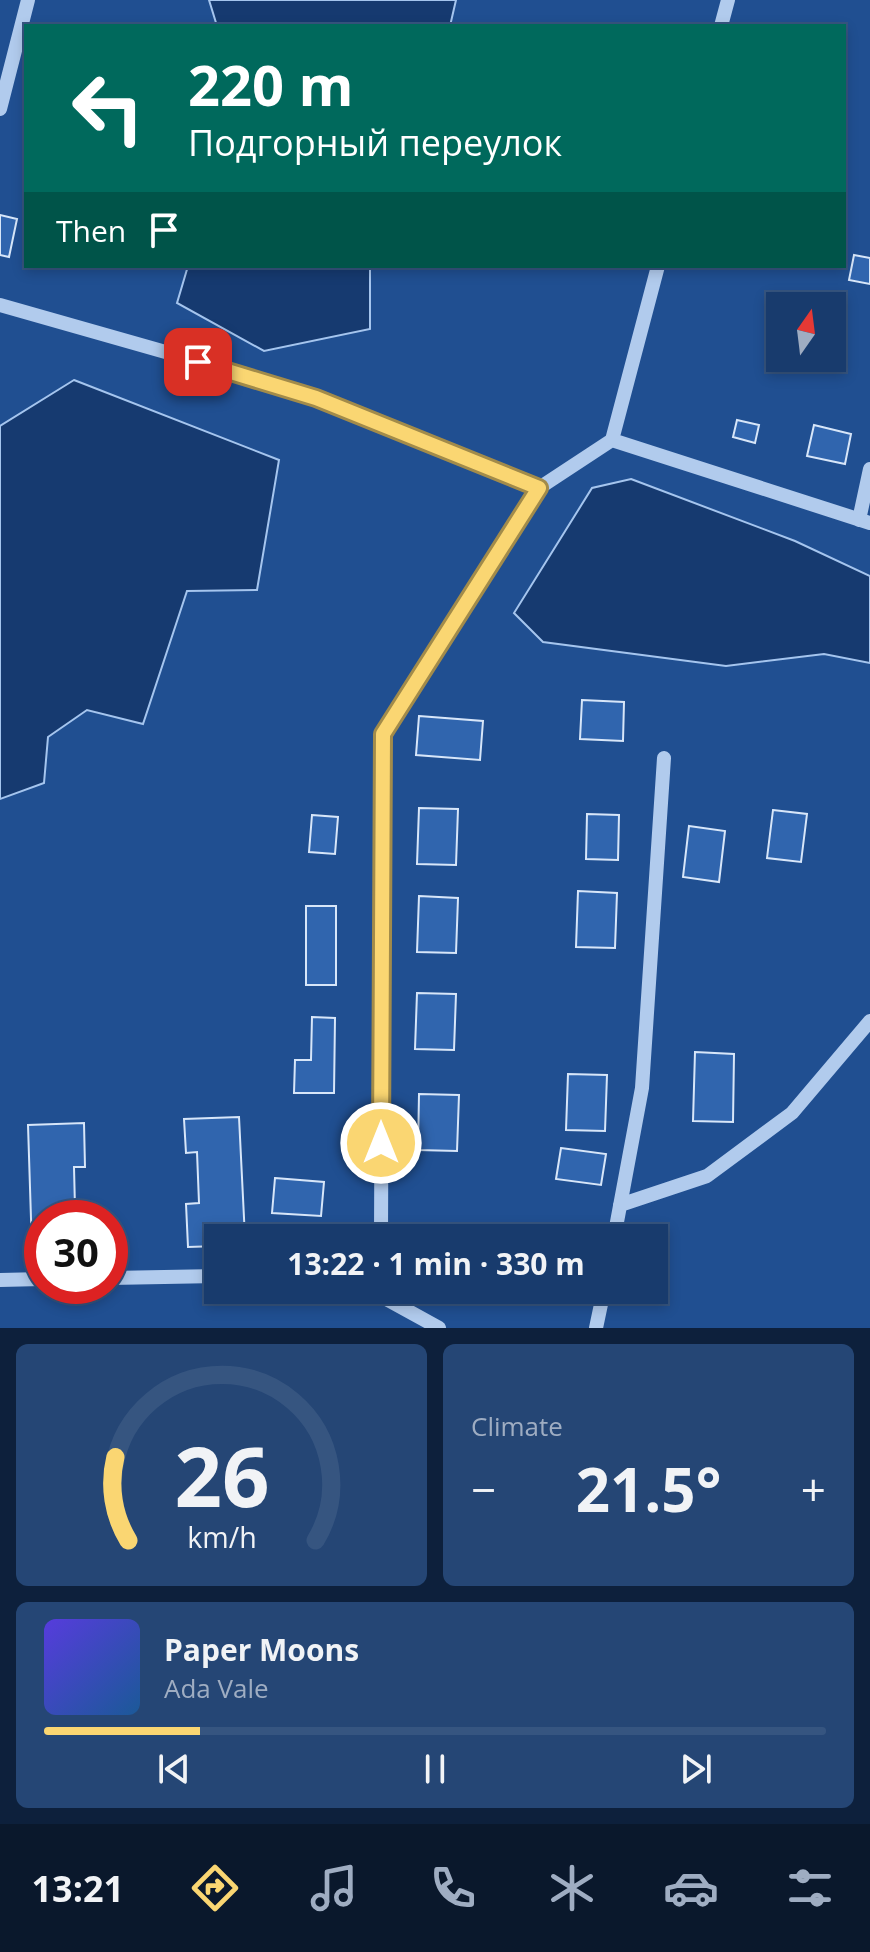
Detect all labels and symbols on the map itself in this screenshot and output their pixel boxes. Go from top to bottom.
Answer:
north arrow [766,292,846,372]
pin [164,328,232,396]
position arrow [339,1101,423,1185]
speed limit sign: 30 [24,1200,128,1304]

